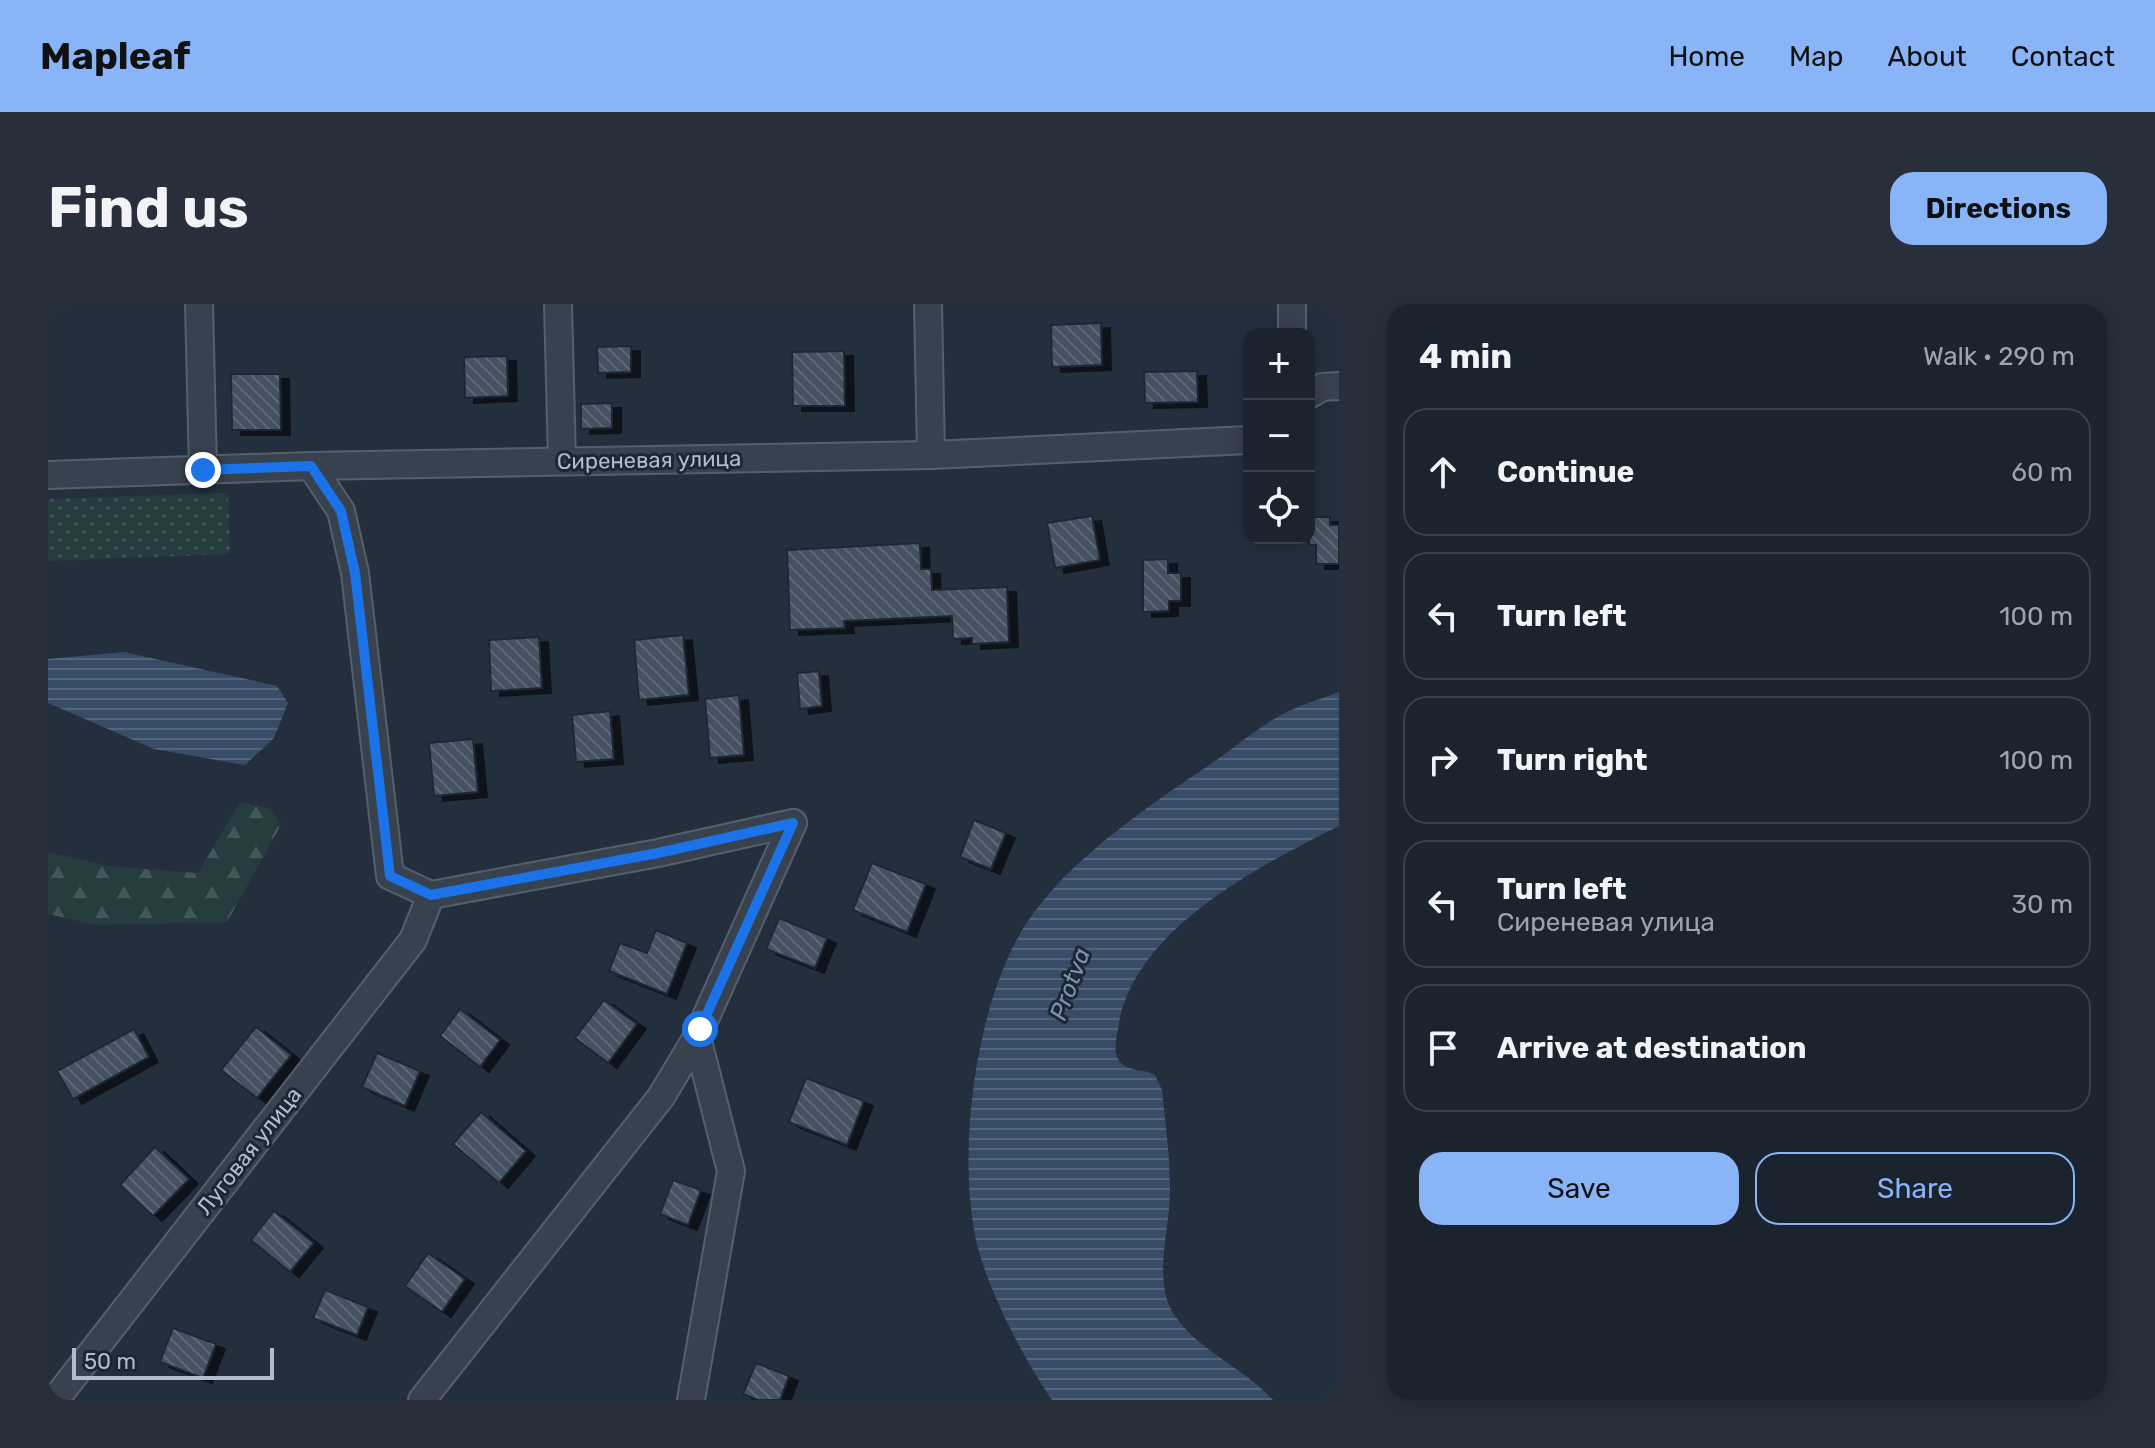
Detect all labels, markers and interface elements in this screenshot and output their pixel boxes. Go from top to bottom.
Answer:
text: Mapleaf [40,33,190,79]
text: Home [1668,40,1745,73]
text: Map [1789,40,1843,73]
text: About [1887,40,1967,73]
text: Contact [2011,40,2115,73]
button: Directions [1890,172,2107,245]
text: Find us [48,175,249,241]
map controls [1243,328,1315,544]
button: + [1243,328,1315,400]
text: 4 min [1419,336,1512,377]
text: Walk · 290 m [1923,341,2075,372]
button: − [1243,400,1315,472]
street label: Сиреневая улица [557,445,741,475]
icon: ahead [1421,450,1465,494]
route end [185,452,221,488]
text: Continue [1497,454,1634,490]
text: 60 m [2011,457,2073,488]
button: locate [1243,472,1315,544]
icon: left [1421,594,1465,638]
text: Turn left [1497,598,1627,634]
text: 100 m [1999,601,2073,632]
icon: right [1421,738,1465,782]
text: Turn right [1497,742,1648,778]
text: 100 m [1999,745,2073,776]
text: Turn left [1497,871,1627,907]
icon: left [1421,882,1465,926]
text: 30 m [2011,889,2073,920]
text: Сиреневая улица [1497,907,1715,938]
water label: Protva [1044,944,1096,1024]
route start [682,1011,718,1047]
icon: arrive [1421,1026,1465,1070]
text: Arrive at destination [1497,1030,1807,1066]
street label: Луговая улица [191,1082,307,1220]
button: Save [1419,1152,1739,1225]
button: Share [1755,1152,2075,1225]
scale bar [72,1344,274,1380]
text: 50 m [84,1348,136,1375]

